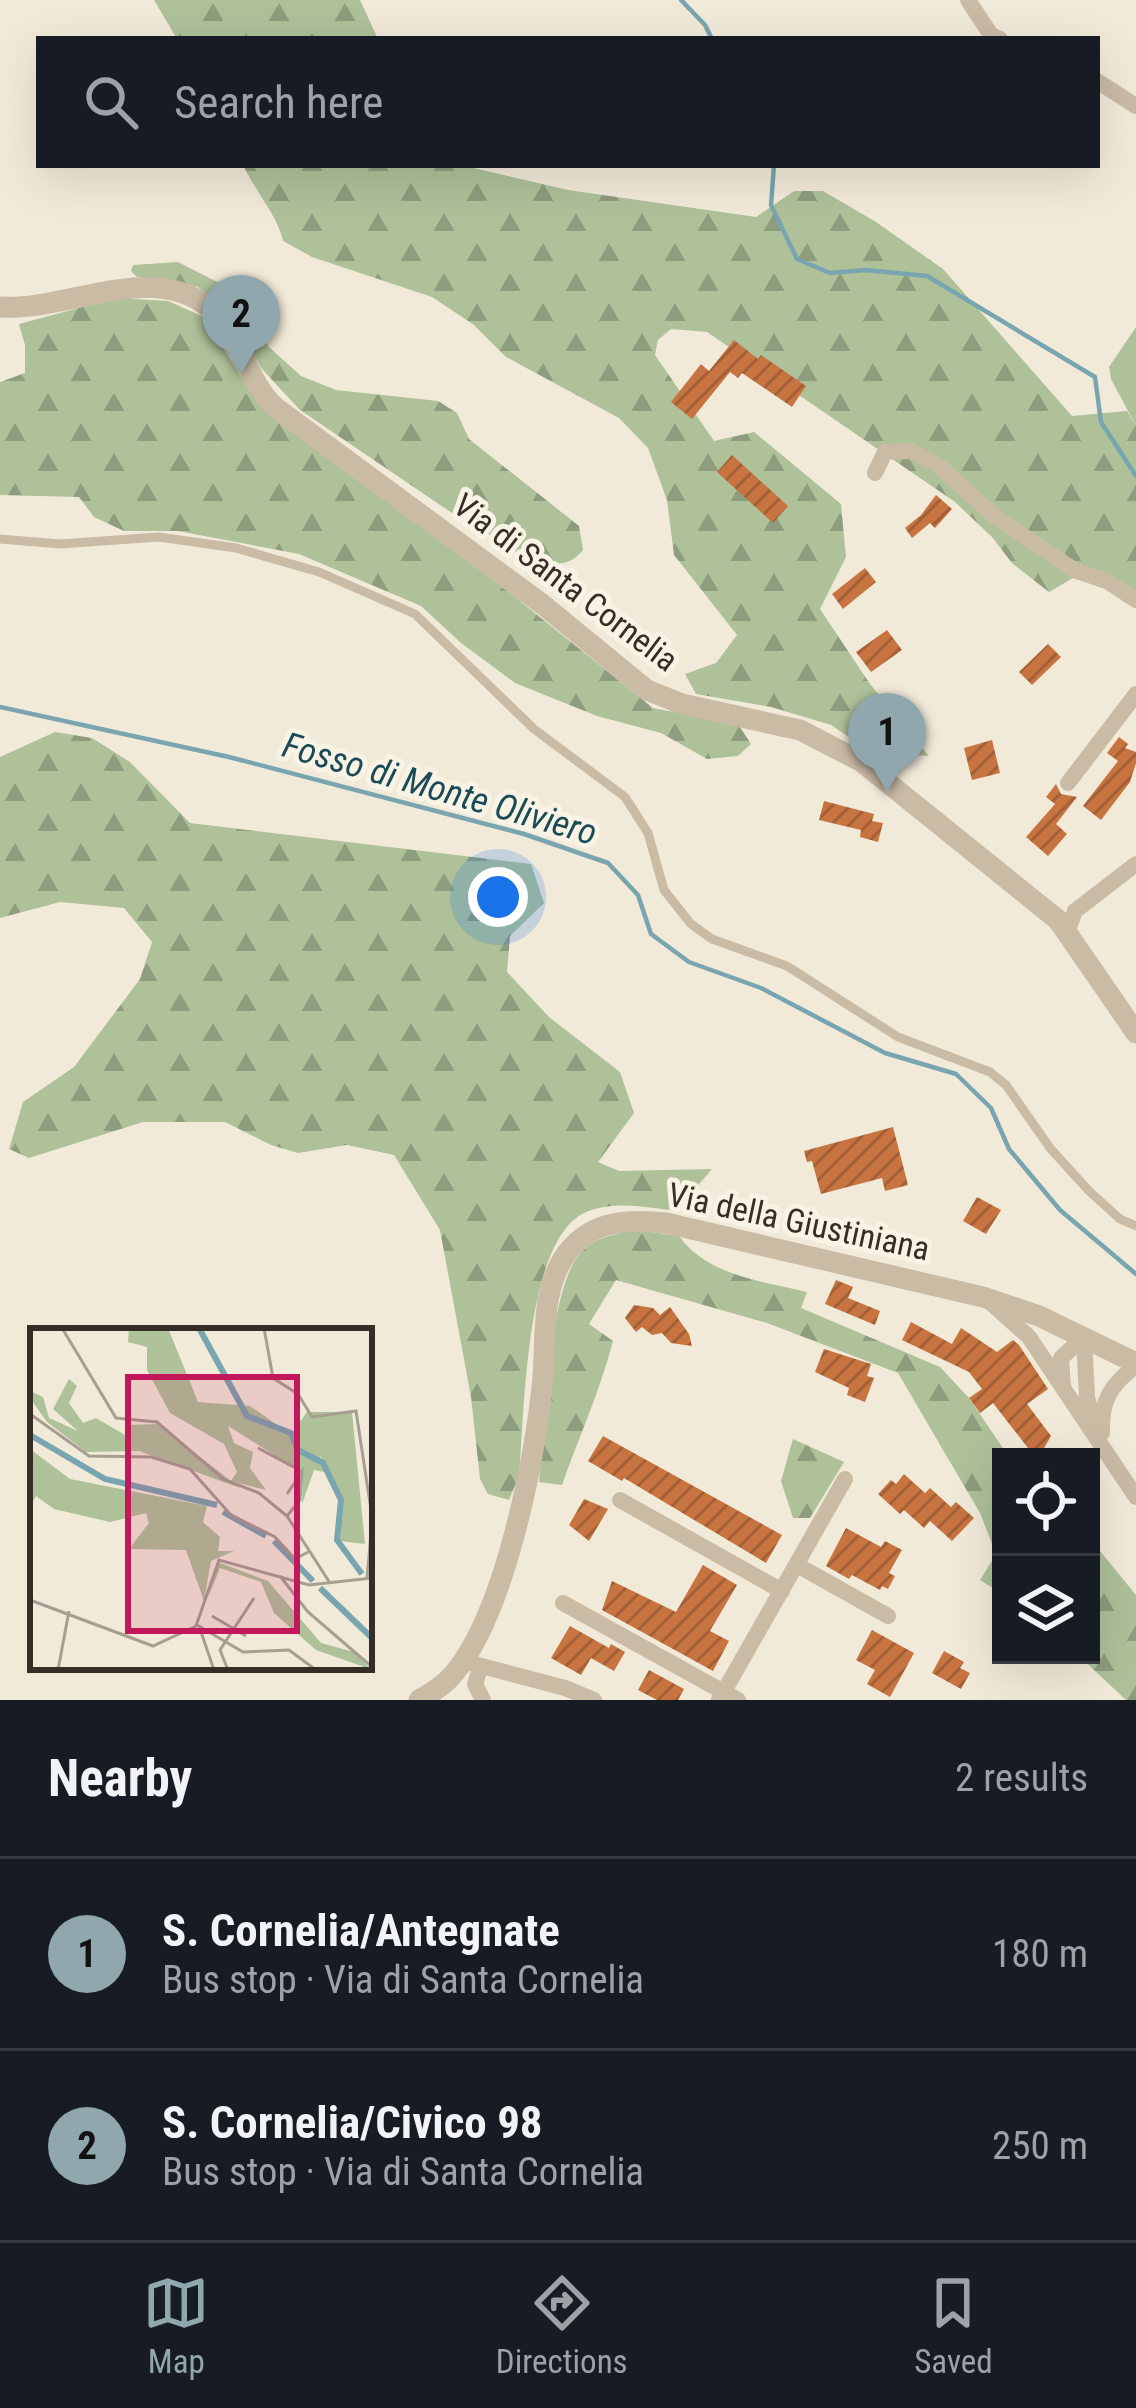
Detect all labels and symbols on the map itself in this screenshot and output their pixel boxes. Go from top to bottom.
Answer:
pin: 2 [202,275,280,374]
street label: Via di Santa Cornelia [446,485,686,679]
pin: 1 [848,693,926,792]
water label: Fosso di Monte Oliviero [278,724,602,854]
your location [468,867,528,927]
street label: Via della Giustiniana [665,1175,933,1268]
inset map [30,1328,372,1670]

